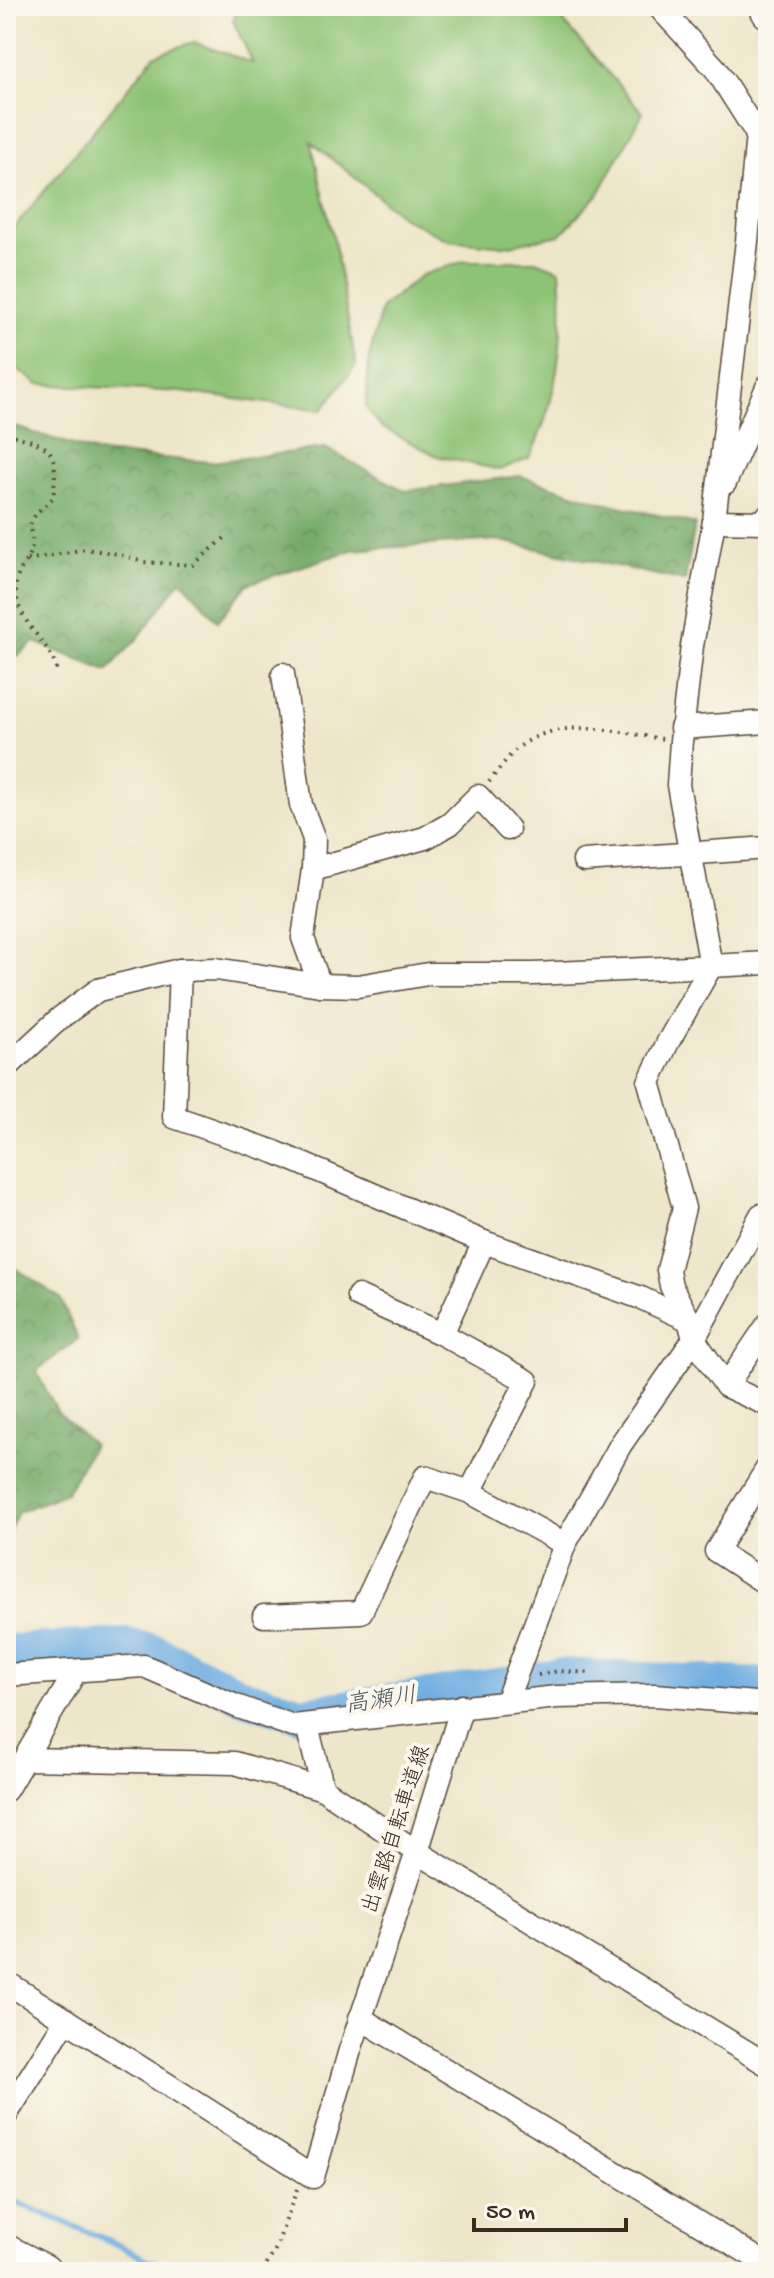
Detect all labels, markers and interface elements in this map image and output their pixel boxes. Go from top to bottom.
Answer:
water label: 高瀬川 [343,1682,419,1721]
street label: 出雲路自転車道線 [357,1742,438,1918]
scale bar [474,2182,626,2232]
text: 50 m [486,2199,535,2228]

